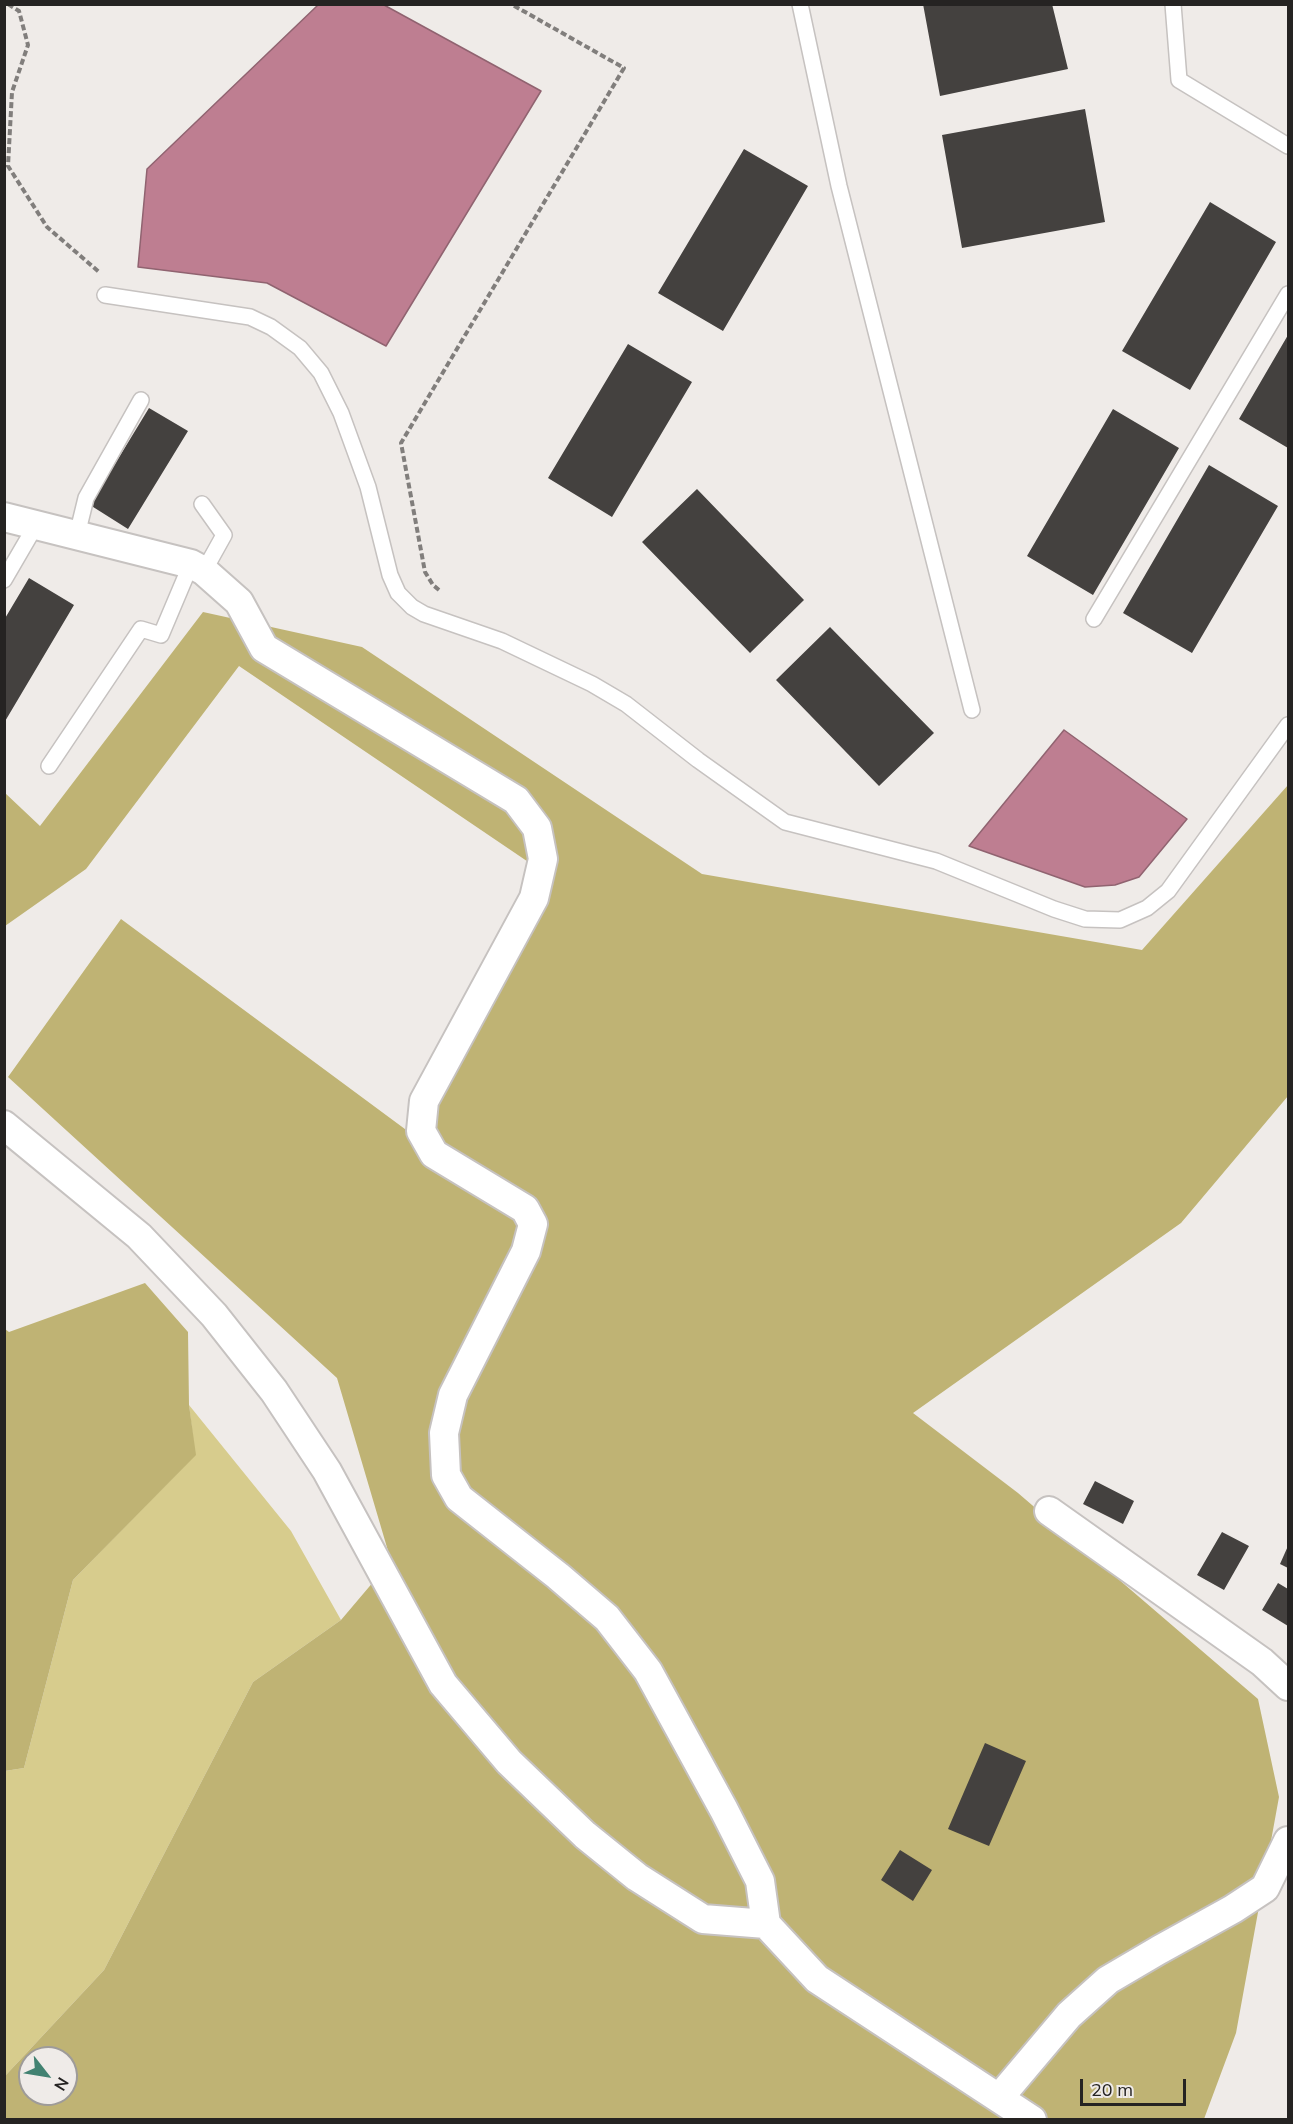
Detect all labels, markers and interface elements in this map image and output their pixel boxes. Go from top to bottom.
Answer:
north arrow [18,2046,78,2106]
scale bar [1083,2067,1190,2105]
text: N [50,2074,73,2095]
text: 20 m [1091,2078,1133,2101]

